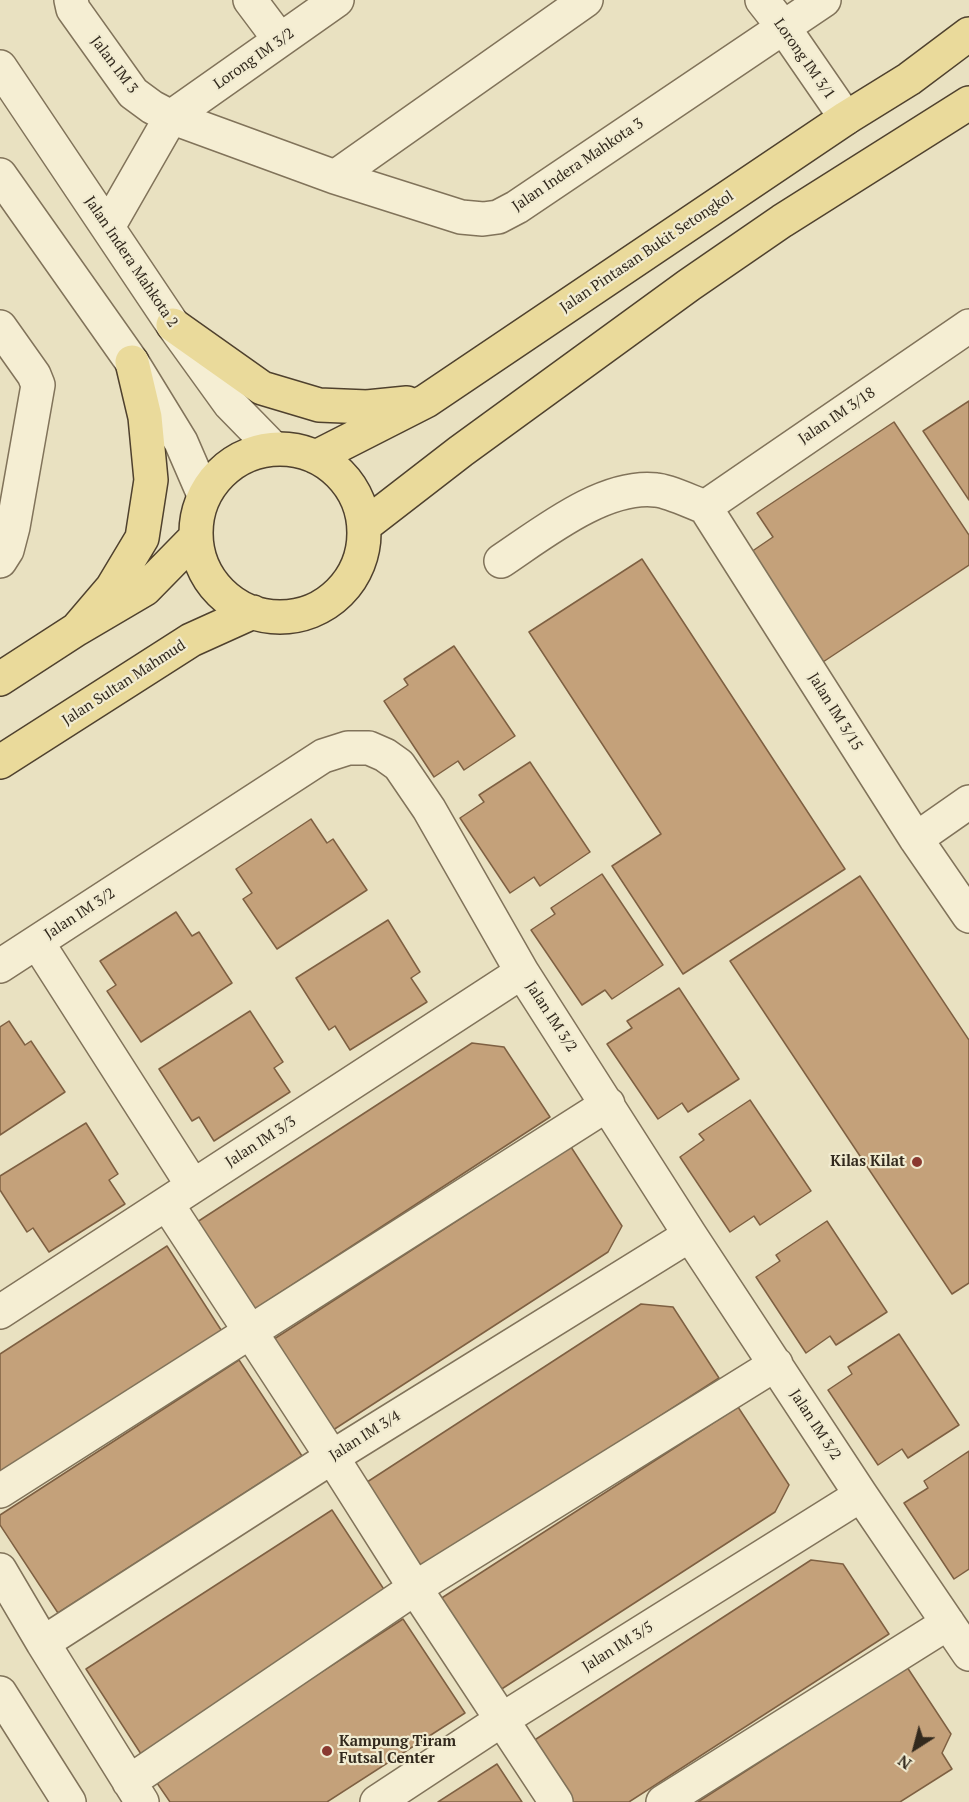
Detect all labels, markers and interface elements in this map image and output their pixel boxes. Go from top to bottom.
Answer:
street label: Lorong IM 3/1 [770,15,838,103]
street label: Lorong IM 3/2 [210,25,298,93]
street label: Jalan IM 3 [87,33,141,97]
street label: Jalan Indera Mahkota 3 [509,114,647,216]
street label: Jalan Pintasan Bukit Setongkol [557,187,737,317]
street label: Jalan Indera Mahkota 2 [80,193,182,331]
street label: Jalan IM 3/18 [795,384,879,448]
street label: Jalan Sultan Mahmud [59,636,189,730]
street label: Jalan IM 3/15 [804,670,866,754]
street label: Jalan IM 3/2 [41,885,119,943]
street label: Jalan IM 3/2 [522,978,580,1056]
street label: Jalan IM 3/3 [222,1113,300,1171]
place label: Kilas Kilat [830,1153,905,1171]
marker: Kilas Kilat [910,1155,924,1169]
street label: Jalan IM 3/2 [786,1386,844,1464]
street label: Jalan IM 3/4 [326,1407,404,1465]
street label: Jalan IM 3/5 [579,1618,657,1676]
north arrow [885,1718,945,1778]
place label: Kampung Tiram Futsal Center [339,1733,456,1768]
marker: Kampung Tiram Futsal Center [320,1744,334,1758]
text: N [893,1750,916,1775]

